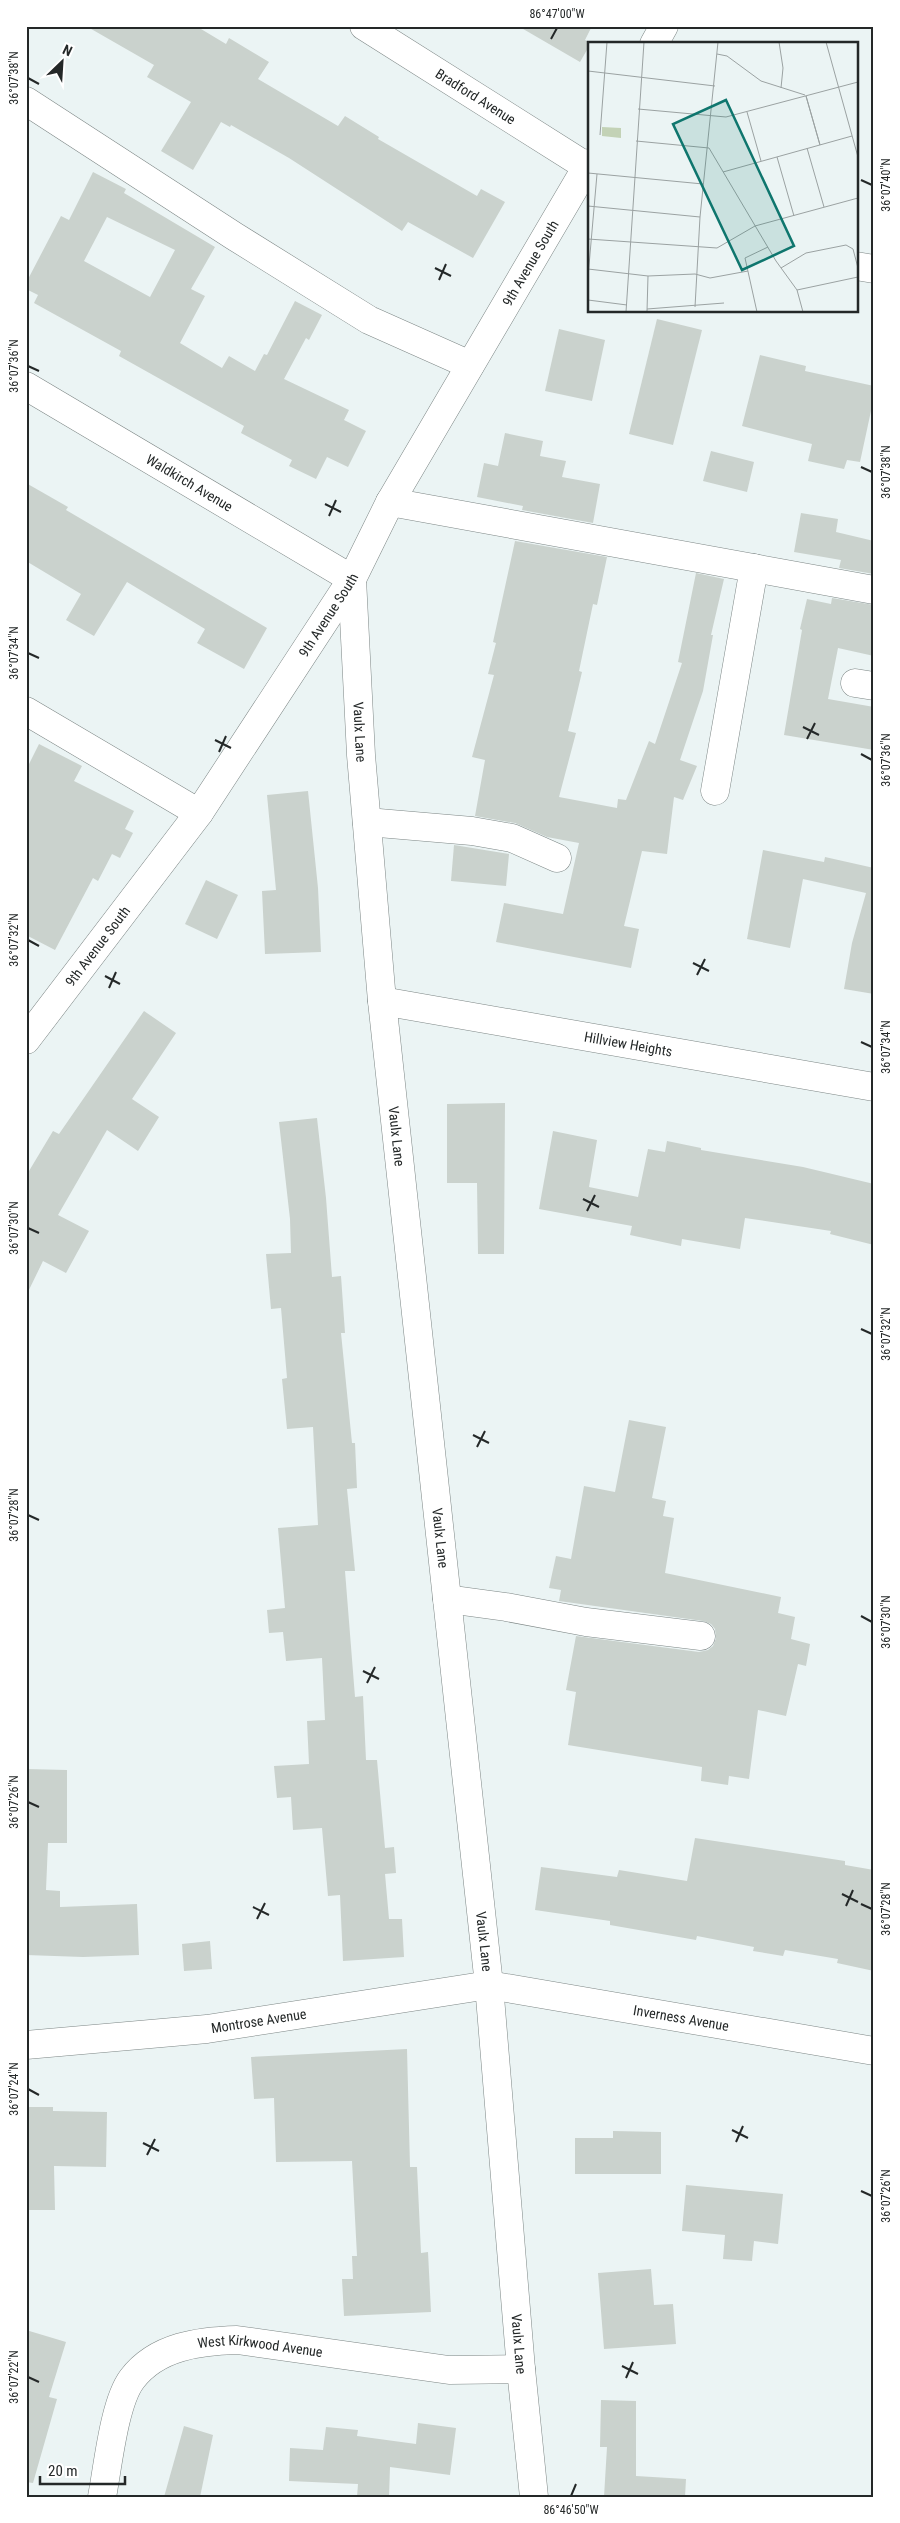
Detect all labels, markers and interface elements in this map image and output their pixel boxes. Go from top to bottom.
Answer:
text: 86°47'00"W [529,7,585,21]
north arrow [38,38,88,88]
text: N [60,41,75,59]
inset map [588,42,858,312]
text: 36°07'38"N [7,51,21,105]
street label: Bradford Avenue [433,65,519,128]
text: 36°07'40"N [879,158,893,212]
street label: 9th Avenue South [499,217,562,309]
text: 36°07'36"N [7,339,21,393]
text: 36°07'38"N [879,445,893,499]
street label: Waldkirch Avenue [143,451,236,515]
street label: 9th Avenue South [295,571,362,660]
text: 36°07'34"N [7,626,21,680]
street label: Vaulx Lane [350,701,370,763]
text: 36°07'36"N [879,733,893,787]
street label: 9th Avenue South [62,903,133,989]
text: 36°07'32"N [7,913,21,967]
text: 36°07'34"N [879,1020,893,1074]
street label: Hillview Heights [583,1028,674,1060]
street label: Vaulx Lane [385,1105,408,1168]
text: 36°07'30"N [7,1201,21,1255]
text: 36°07'32"N [879,1307,893,1361]
text: 36°07'28"N [7,1488,21,1542]
street label: Vaulx Lane [429,1507,452,1569]
text: 36°07'30"N [879,1595,893,1649]
text: 36°07'26"N [7,1775,21,1829]
text: 36°07'28"N [879,1882,893,1936]
street label: Vaulx Lane [473,1911,496,1973]
street label: Inverness Avenue [632,2002,731,2034]
street label: Montrose Avenue [210,2006,308,2036]
text: 36°07'24"N [7,2062,21,2116]
text: 36°07'26"N [879,2169,893,2223]
street label: Vaulx Lane [508,2313,530,2375]
street label: West Kirkwood Avenue [197,2332,324,2360]
text: 36°07'22"N [7,2350,21,2404]
scale bar [40,2453,125,2485]
text: 20 m [48,2462,78,2480]
text: 86°46'50"W [543,2503,599,2517]

